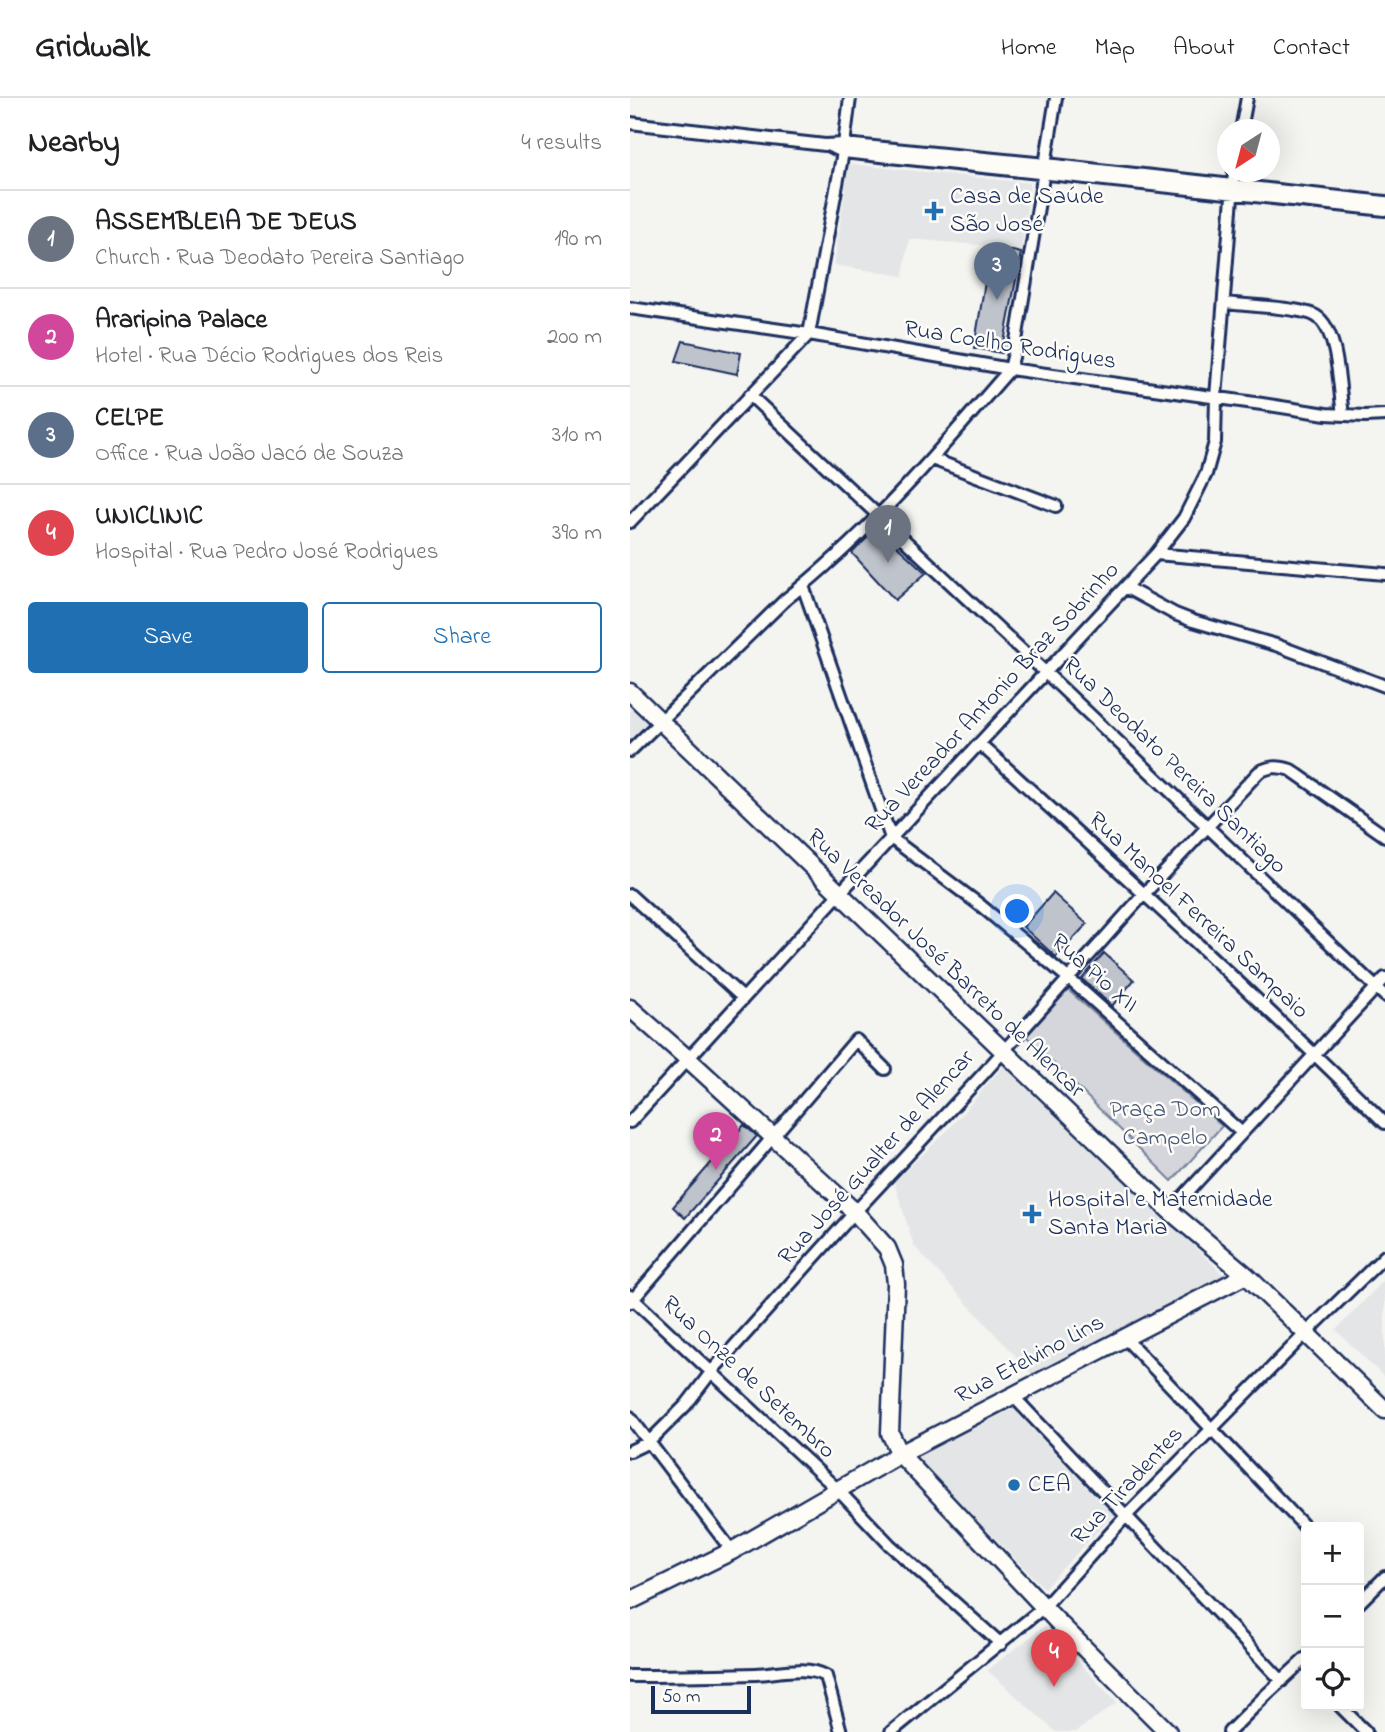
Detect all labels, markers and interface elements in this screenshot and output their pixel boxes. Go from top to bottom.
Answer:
text: Gridwalk [35,24,150,72]
text: Home [1001,31,1057,66]
text: Map [1095,31,1135,66]
text: About [1173,31,1235,66]
text: Contact [1273,31,1350,66]
north arrow [1217,119,1280,182]
text: Nearby [28,122,120,166]
text: 4 results [521,127,602,160]
place label: Casa de Saúde São José [950,180,1104,243]
marker: Casa de Saúde São José [924,201,944,221]
text: ASSEMBLEIA DE DEUS [95,204,357,242]
text: 1 [47,223,55,256]
text: 190 m [554,223,602,256]
text: Church · Rua Deodato Pereira Santiago [95,242,464,275]
pin: 3 [974,242,1020,300]
text: Araripina Palace [95,302,267,340]
street label: Rua Coelho Rodrigues [901,312,1119,380]
text: 2 [45,321,57,354]
text: 200 m [547,321,602,354]
text: Hotel · Rua Décio Rodrigues dos Reis [95,340,443,373]
text: CELPE [95,400,164,438]
text: 3 [46,419,56,452]
text: 310 m [552,419,602,452]
text: Office · Rua João Jacó de Souza [95,438,404,471]
text: UNICLINIC [95,498,203,536]
pin: 1 [865,505,911,563]
text: 4 [46,517,56,550]
text: 390 m [552,517,602,550]
text: Hospital · Rua Pedro José Rodrigues [95,536,438,569]
street label: Rua Vereador Antonio Braz Sobrinho [857,554,1129,842]
button: Save [28,602,308,673]
button: Share [322,602,602,673]
street label: Rua Deodato Pereira Santiago [1054,649,1294,883]
street label: Rua Manoel Ferreira Sampaio [1080,804,1316,1028]
street label: Rua Vereador José Barreto de Alencar [798,821,1093,1107]
your location [1000,894,1034,928]
street label: Rua Pio XII [1042,926,1146,1022]
street label: Rua José Gualter de Alencar [770,1042,984,1274]
park label: Praça Dom Campelo [1109,1093,1221,1156]
pin: 2 [693,1112,739,1170]
place label: Hospital e Maternidade Santa Maria [1048,1183,1273,1246]
marker: Hospital e Maternidade Santa Maria [1022,1204,1042,1224]
street label: Rua Onze de Setembro [653,1288,843,1468]
street label: Rua Etelvino Lins [949,1306,1111,1414]
street label: Rua Tiradentes [1064,1419,1192,1553]
place label: CEA [1028,1468,1071,1503]
marker: CEA [1006,1477,1022,1493]
map controls [1301,1522,1364,1711]
button: + [1301,1522,1364,1585]
button: − [1301,1585,1364,1648]
pin: 4 [1031,1629,1077,1687]
button: locate [1301,1648,1364,1711]
scale bar [651,1683,751,1715]
text: 50 m [662,1684,701,1711]

